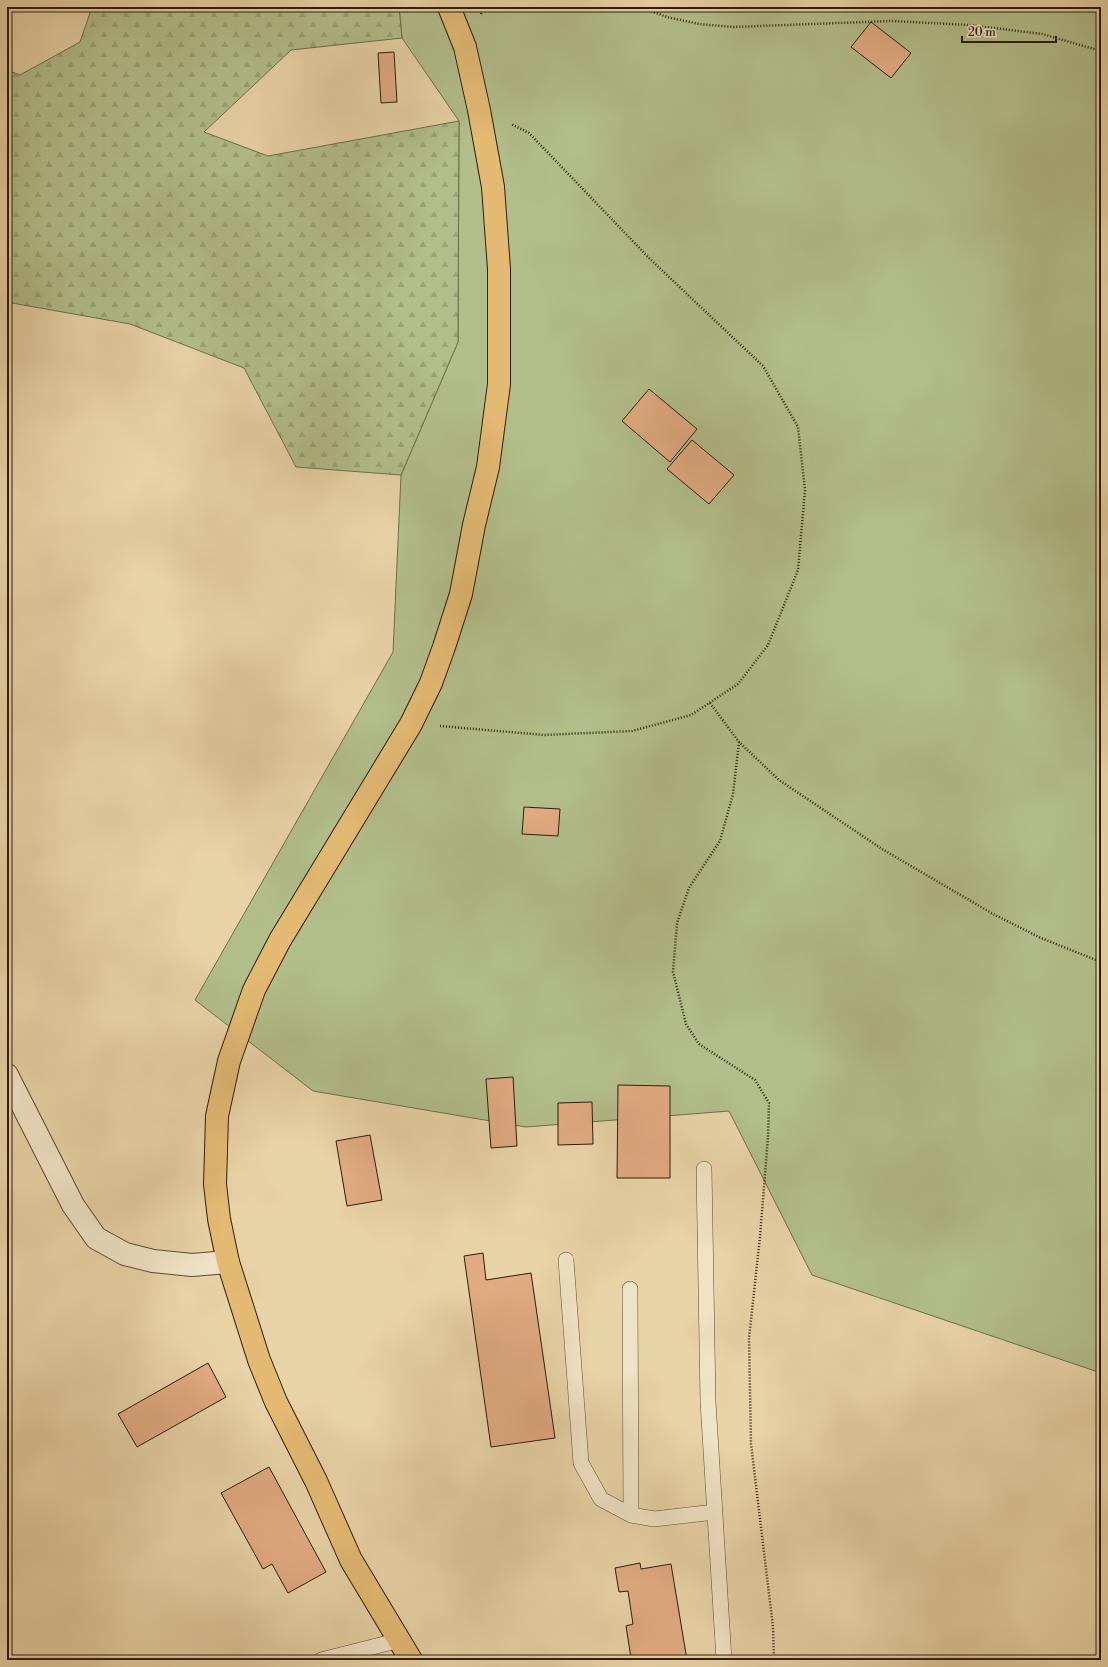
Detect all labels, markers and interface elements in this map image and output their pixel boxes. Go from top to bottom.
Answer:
scale bar [962,18,1056,44]
text: 20 m [968,25,996,40]

